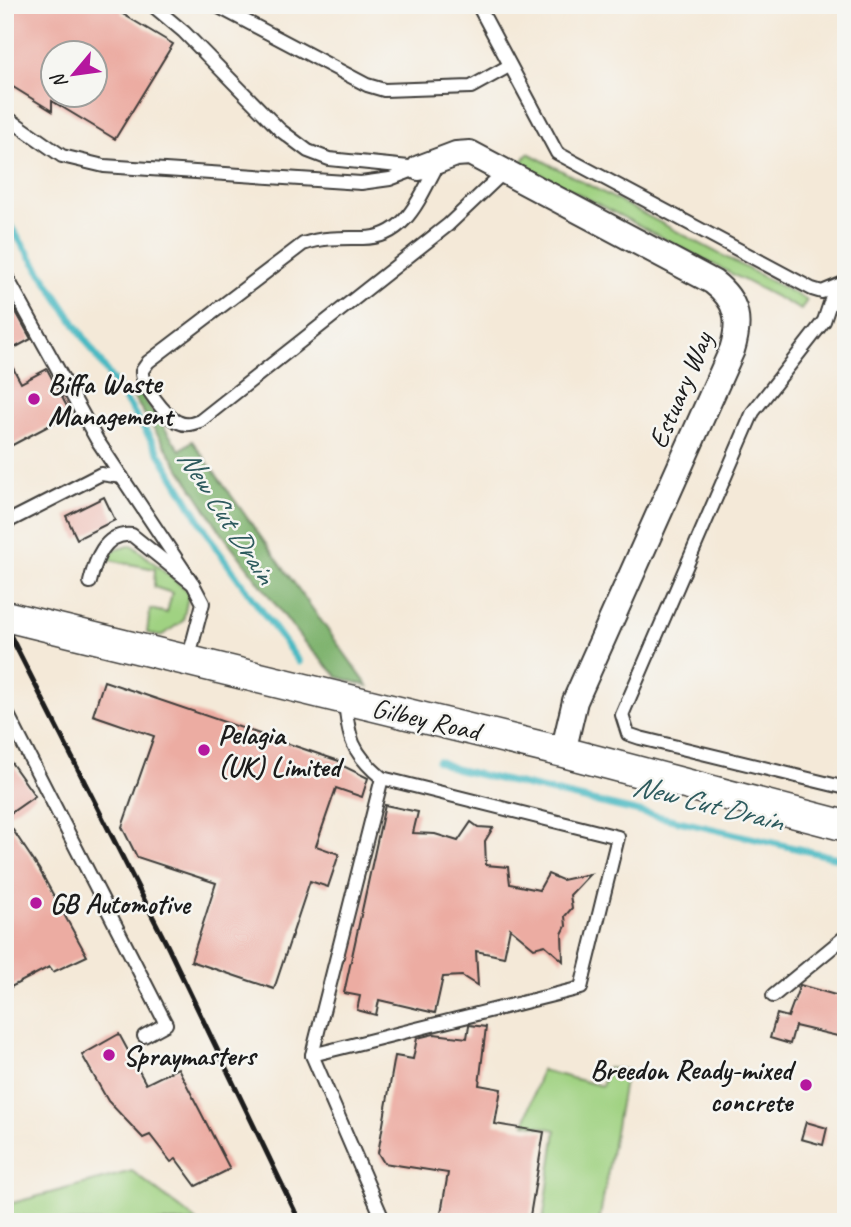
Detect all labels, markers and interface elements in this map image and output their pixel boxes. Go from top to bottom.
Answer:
north arrow [38,38,108,108]
text: N [45,68,73,93]
street label: Estuary Way [640,324,721,453]
place label: Biffa Waste Management [48,366,176,433]
marker: Biffa Waste Management [26,391,42,407]
water label: New Cut Drain [169,441,286,593]
street label: Gilbey Road [369,690,487,749]
place label: Pelagia (UK) Limited [218,717,345,784]
marker: Pelagia (UK) Limited [196,742,212,758]
water label: New Cut Drain [629,766,789,841]
place label: GB Automotive [50,886,193,921]
marker: GB Automotive [28,895,44,911]
place label: Spraymasters [123,1038,258,1073]
marker: Spraymasters [101,1047,117,1063]
place label: Breedon Ready-mixed concrete [590,1052,797,1119]
marker: Breedon Ready-mixed concrete [798,1077,814,1093]

